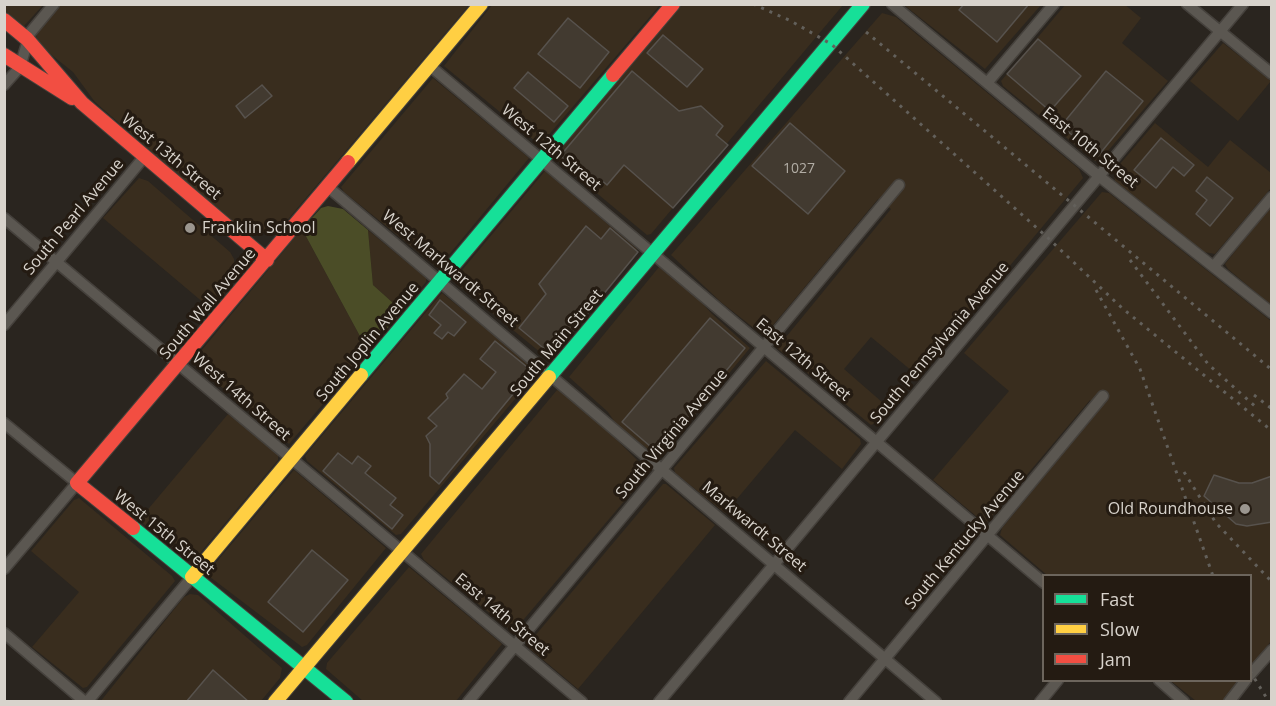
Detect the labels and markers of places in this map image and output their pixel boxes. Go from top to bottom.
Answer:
place label: Franklin School [202,218,315,238]
marker: Franklin School [183,221,197,235]
place label: Old Roundhouse [1108,499,1233,519]
marker: Old Roundhouse [1238,502,1252,516]

